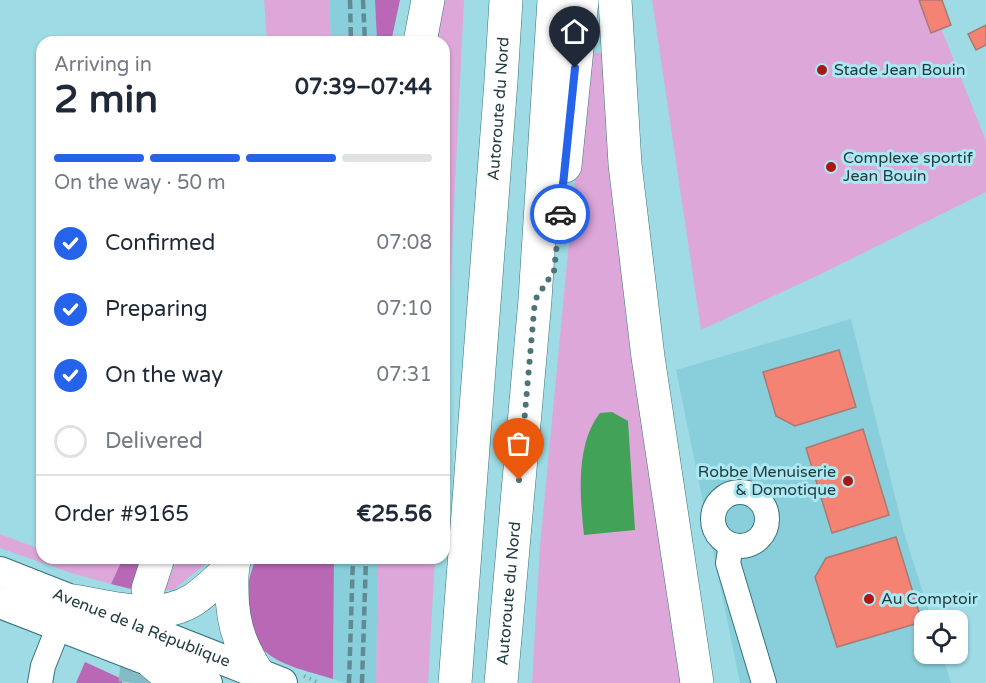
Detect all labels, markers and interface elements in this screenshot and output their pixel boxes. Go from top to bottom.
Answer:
pin [549,6,600,68]
icon: home [558,15,591,48]
street label: Autoroute du Nord [483,36,514,181]
text: Arriving in [54,53,152,77]
place label: Stade Jean Bouin [834,60,966,80]
marker: Stade Jean Bouin [815,63,829,77]
text: 07:39–07:44 [295,74,432,100]
text: 2 min [54,76,158,123]
place label: Complexe sportif Jean Bouin [843,148,974,186]
marker: Complexe sportif Jean Bouin [824,160,838,174]
text: On the way · 50 m [54,171,226,195]
courier [530,184,590,244]
icon: car [544,198,577,231]
icon: check [54,227,87,260]
text: Confirmed [105,230,215,256]
text: 07:08 [377,231,432,255]
icon: check [54,293,87,326]
text: Preparing [105,296,208,322]
text: 07:10 [377,297,432,321]
icon: check [54,359,87,392]
text: On the way [105,362,223,388]
text: 07:31 [377,363,432,387]
pin [493,418,544,480]
icon: bag [502,427,535,460]
text: Delivered [105,428,203,454]
place label: Robbe Menuiserie & Domotique [698,462,836,500]
marker: Robbe Menuiserie & Domotique [841,474,855,488]
text: Order #9165 [54,501,189,527]
text: €25.56 [356,501,432,527]
street label: Autoroute du Nord [493,521,525,666]
street label: Avenue de la République [50,584,233,672]
place label: Au Comptoir [881,589,979,609]
marker: Au Comptoir [862,592,876,606]
map controls [914,610,968,664]
button: locate [914,610,968,664]

